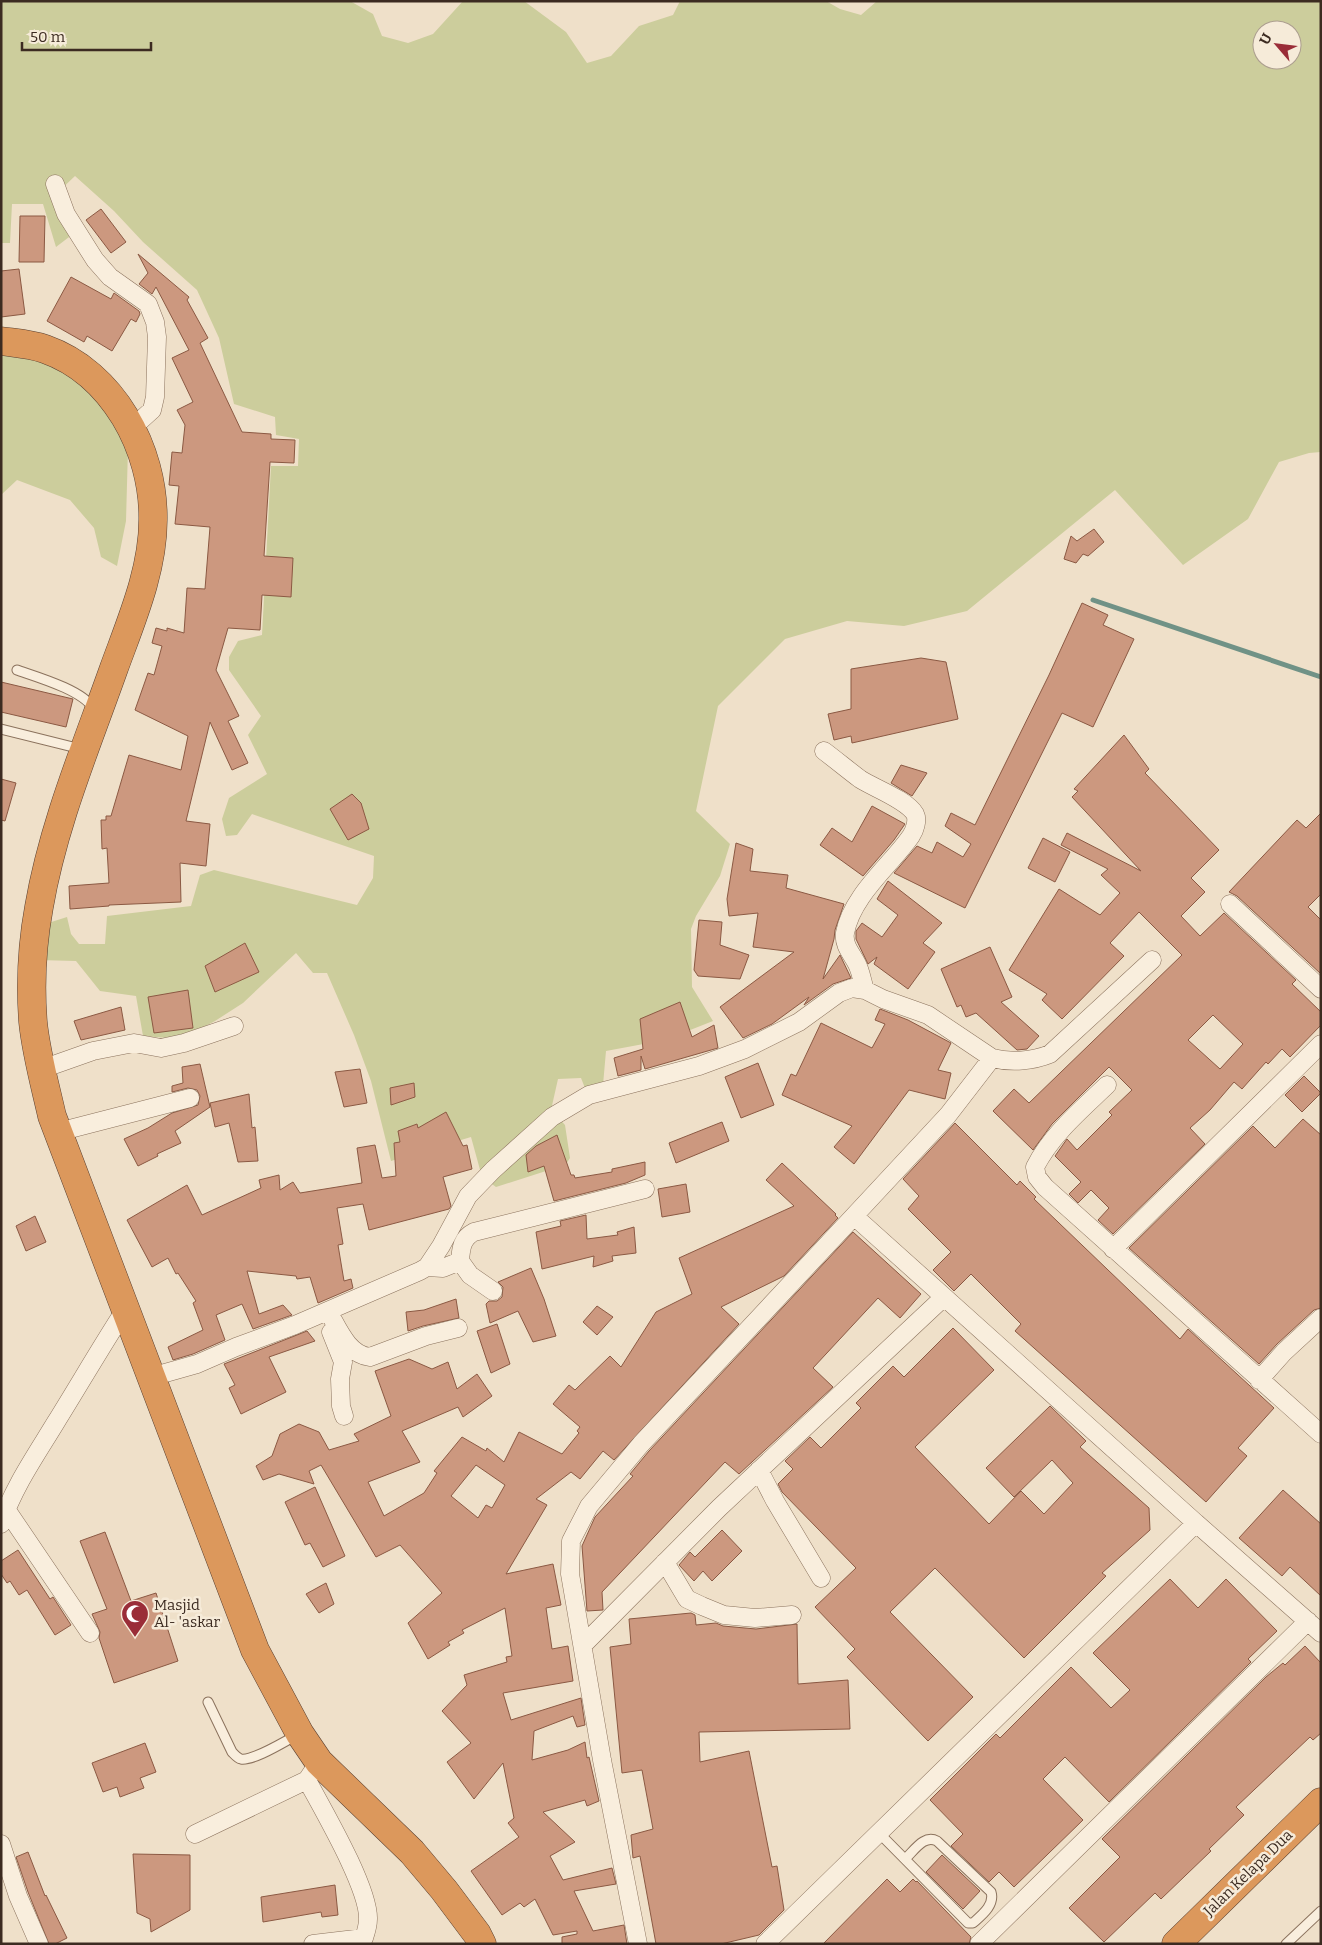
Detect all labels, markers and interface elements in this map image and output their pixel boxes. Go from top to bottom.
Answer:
scale bar [22,20,151,52]
north arrow [1252,20,1302,70]
text: 50 m [30,28,66,46]
text: U [1256,30,1276,48]
place label: Masjid Al- 'askar [154,1596,220,1631]
mosque icon: Masjid Al- 'askar [120,1599,150,1638]
street label: Jalan Kelapa Dua [1199,1826,1296,1921]

